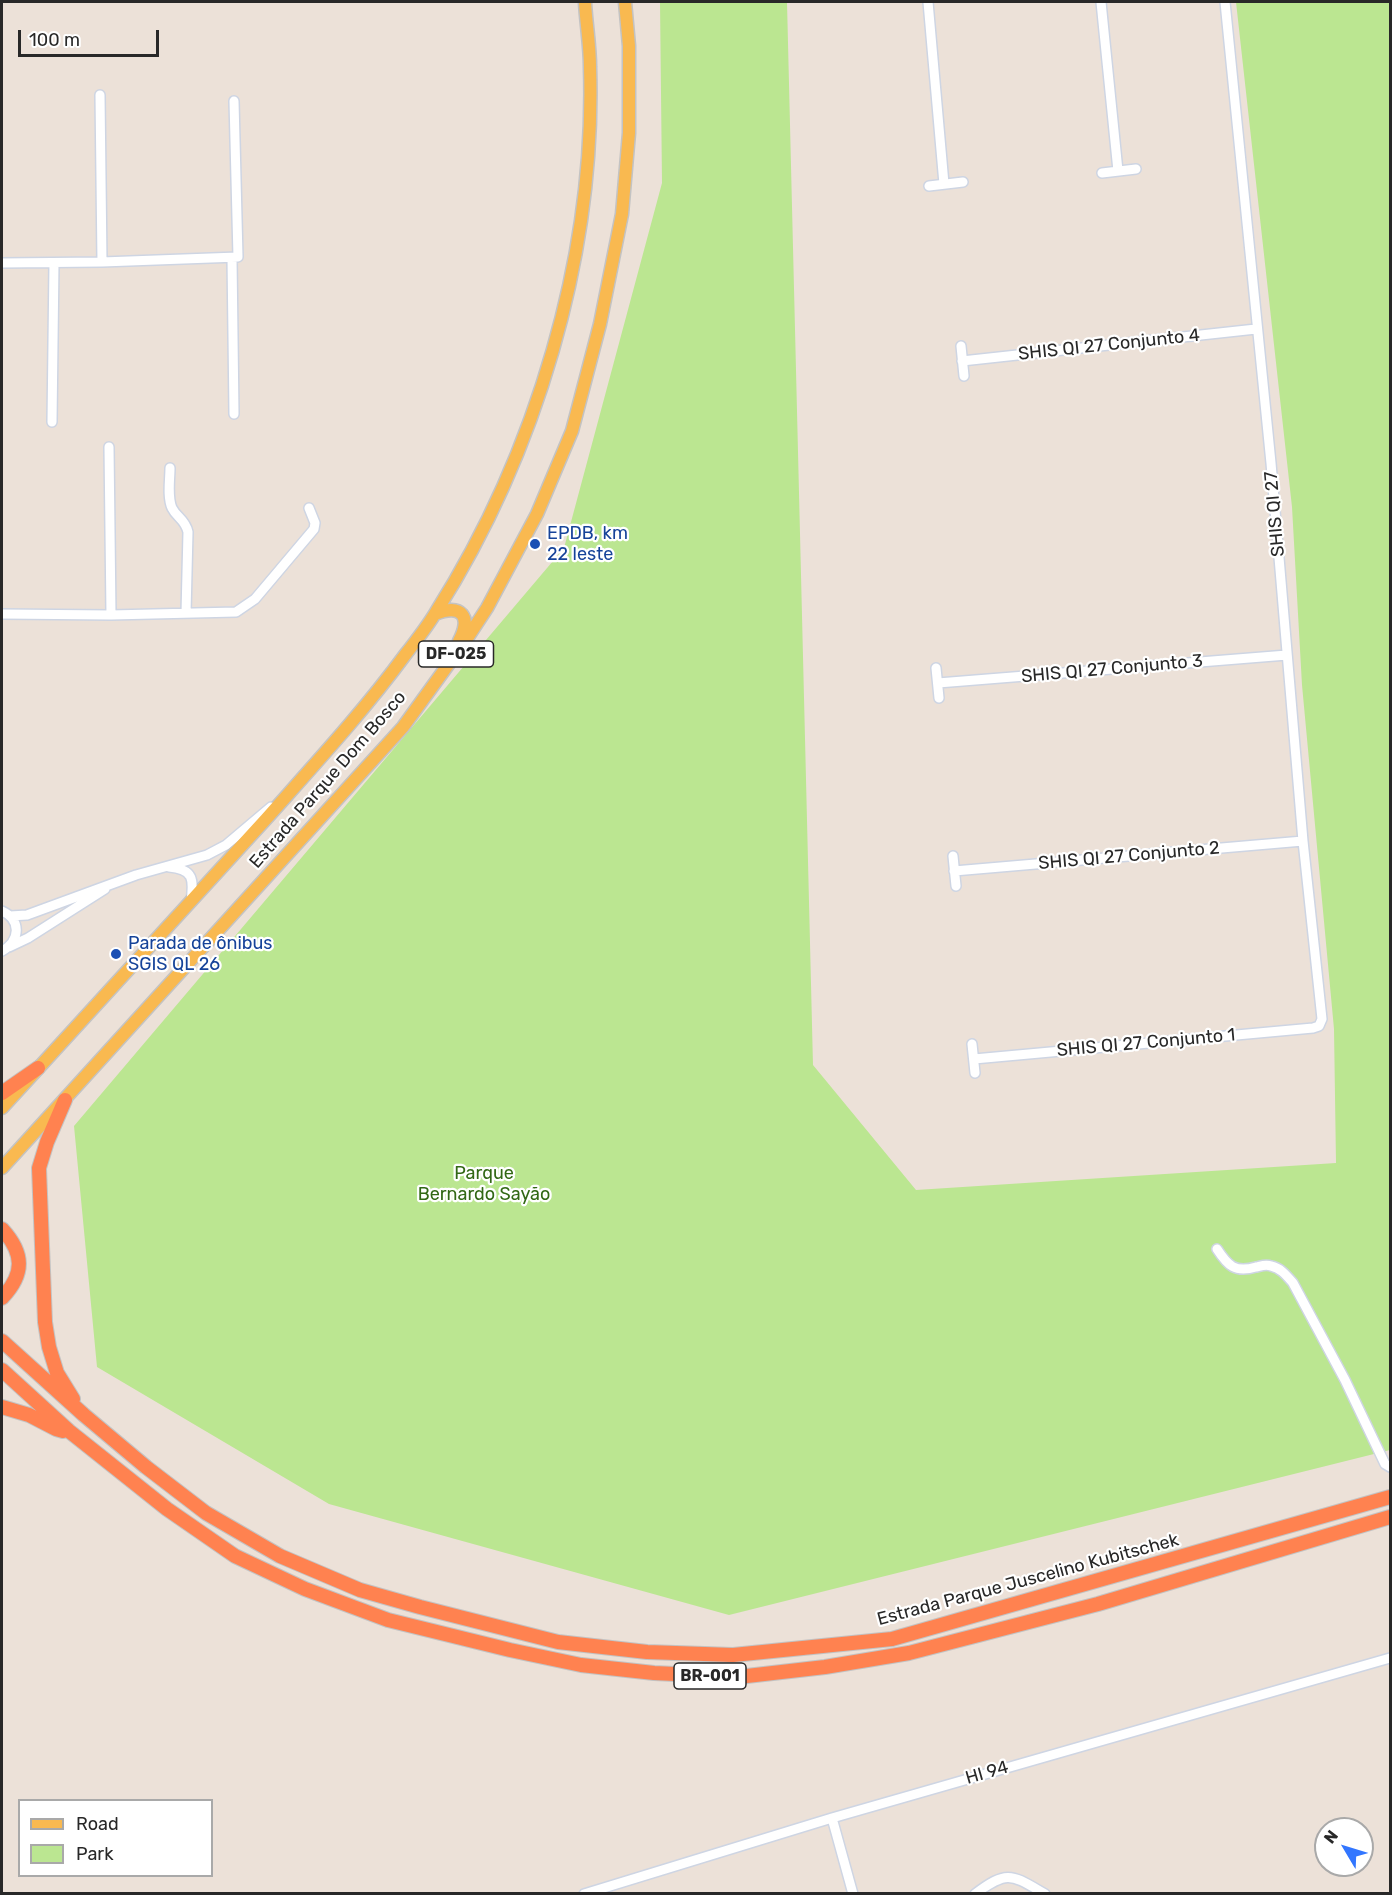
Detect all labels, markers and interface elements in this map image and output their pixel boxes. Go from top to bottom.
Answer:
scale bar [21,18,162,56]
text: 100 m [29,29,80,51]
street label: SHIS QI 27 Conjunto 4 [1017,325,1201,365]
street label: SHIS QI 27 [1260,470,1290,558]
place label: EPDB, km 22 leste [547,523,628,566]
marker: EPDB, km 22 leste [528,537,542,551]
road number: DF-025 [418,641,494,667]
street label: SHIS QI 27 Conjunto 3 [1020,650,1204,688]
street label: Estrada Parque Dom Bosco [245,687,411,873]
street label: SHIS QI 27 Conjunto 2 [1037,837,1221,875]
place label: Parada de ônibus SGIS QL 26 [128,933,273,976]
marker: Parada de ônibus SGIS QL 26 [109,947,123,961]
street label: SHIS QI 27 Conjunto 1 [1056,1024,1236,1062]
park label: Parque Bernardo Sayão [418,1163,550,1206]
street label: Estrada Parque Juscelino Kubitschek [875,1529,1181,1631]
road number: BR-001 [674,1663,746,1689]
street label: HI 94 [963,1757,1011,1789]
legend [18,1799,213,1877]
text: Road [76,1813,119,1835]
north arrow [1314,1817,1374,1877]
text: N [1320,1826,1342,1847]
text: Park [76,1843,113,1865]

